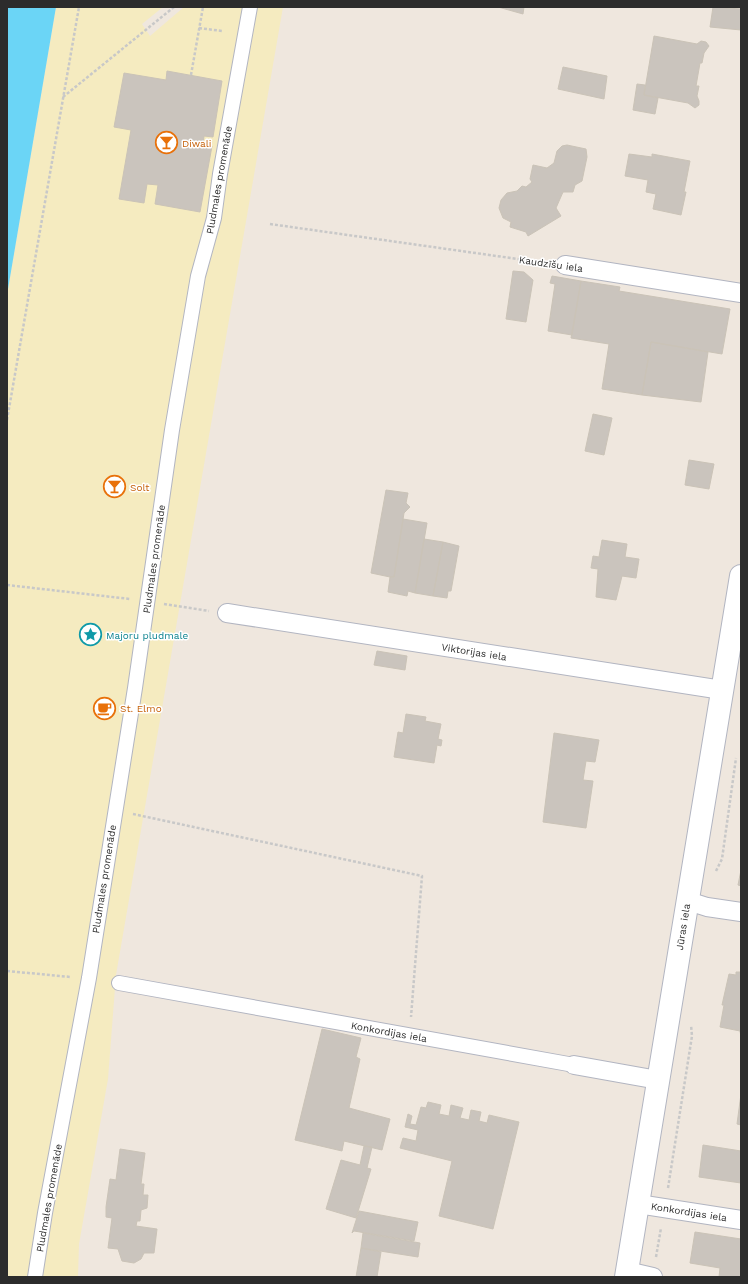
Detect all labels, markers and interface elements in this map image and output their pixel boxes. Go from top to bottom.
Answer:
street label: Pludmales promenāde [204,125,234,235]
bar icon: Diwali [153,130,179,156]
place label: Diwali [182,138,211,149]
street label: Kaudzīšu iela [518,254,584,274]
bar icon: Solt [102,474,128,500]
place label: Solt [130,482,150,493]
street label: Pludmales promenāde [141,504,167,614]
place icon: Majoru pludmale [78,622,104,648]
place label: Majoru pludmale [106,630,188,641]
street label: Viktorijas iela [441,641,508,663]
cafe icon: St. Elmo [92,695,118,721]
place label: St. Elmo [120,703,162,714]
street label: Pludmales promenāde [90,824,118,934]
street label: Jūras iela [674,903,692,951]
street label: Konkordijas iela [350,1020,428,1044]
street label: Pludmales promenāde [34,1143,64,1253]
street label: Konkordijas iela [650,1201,728,1223]

